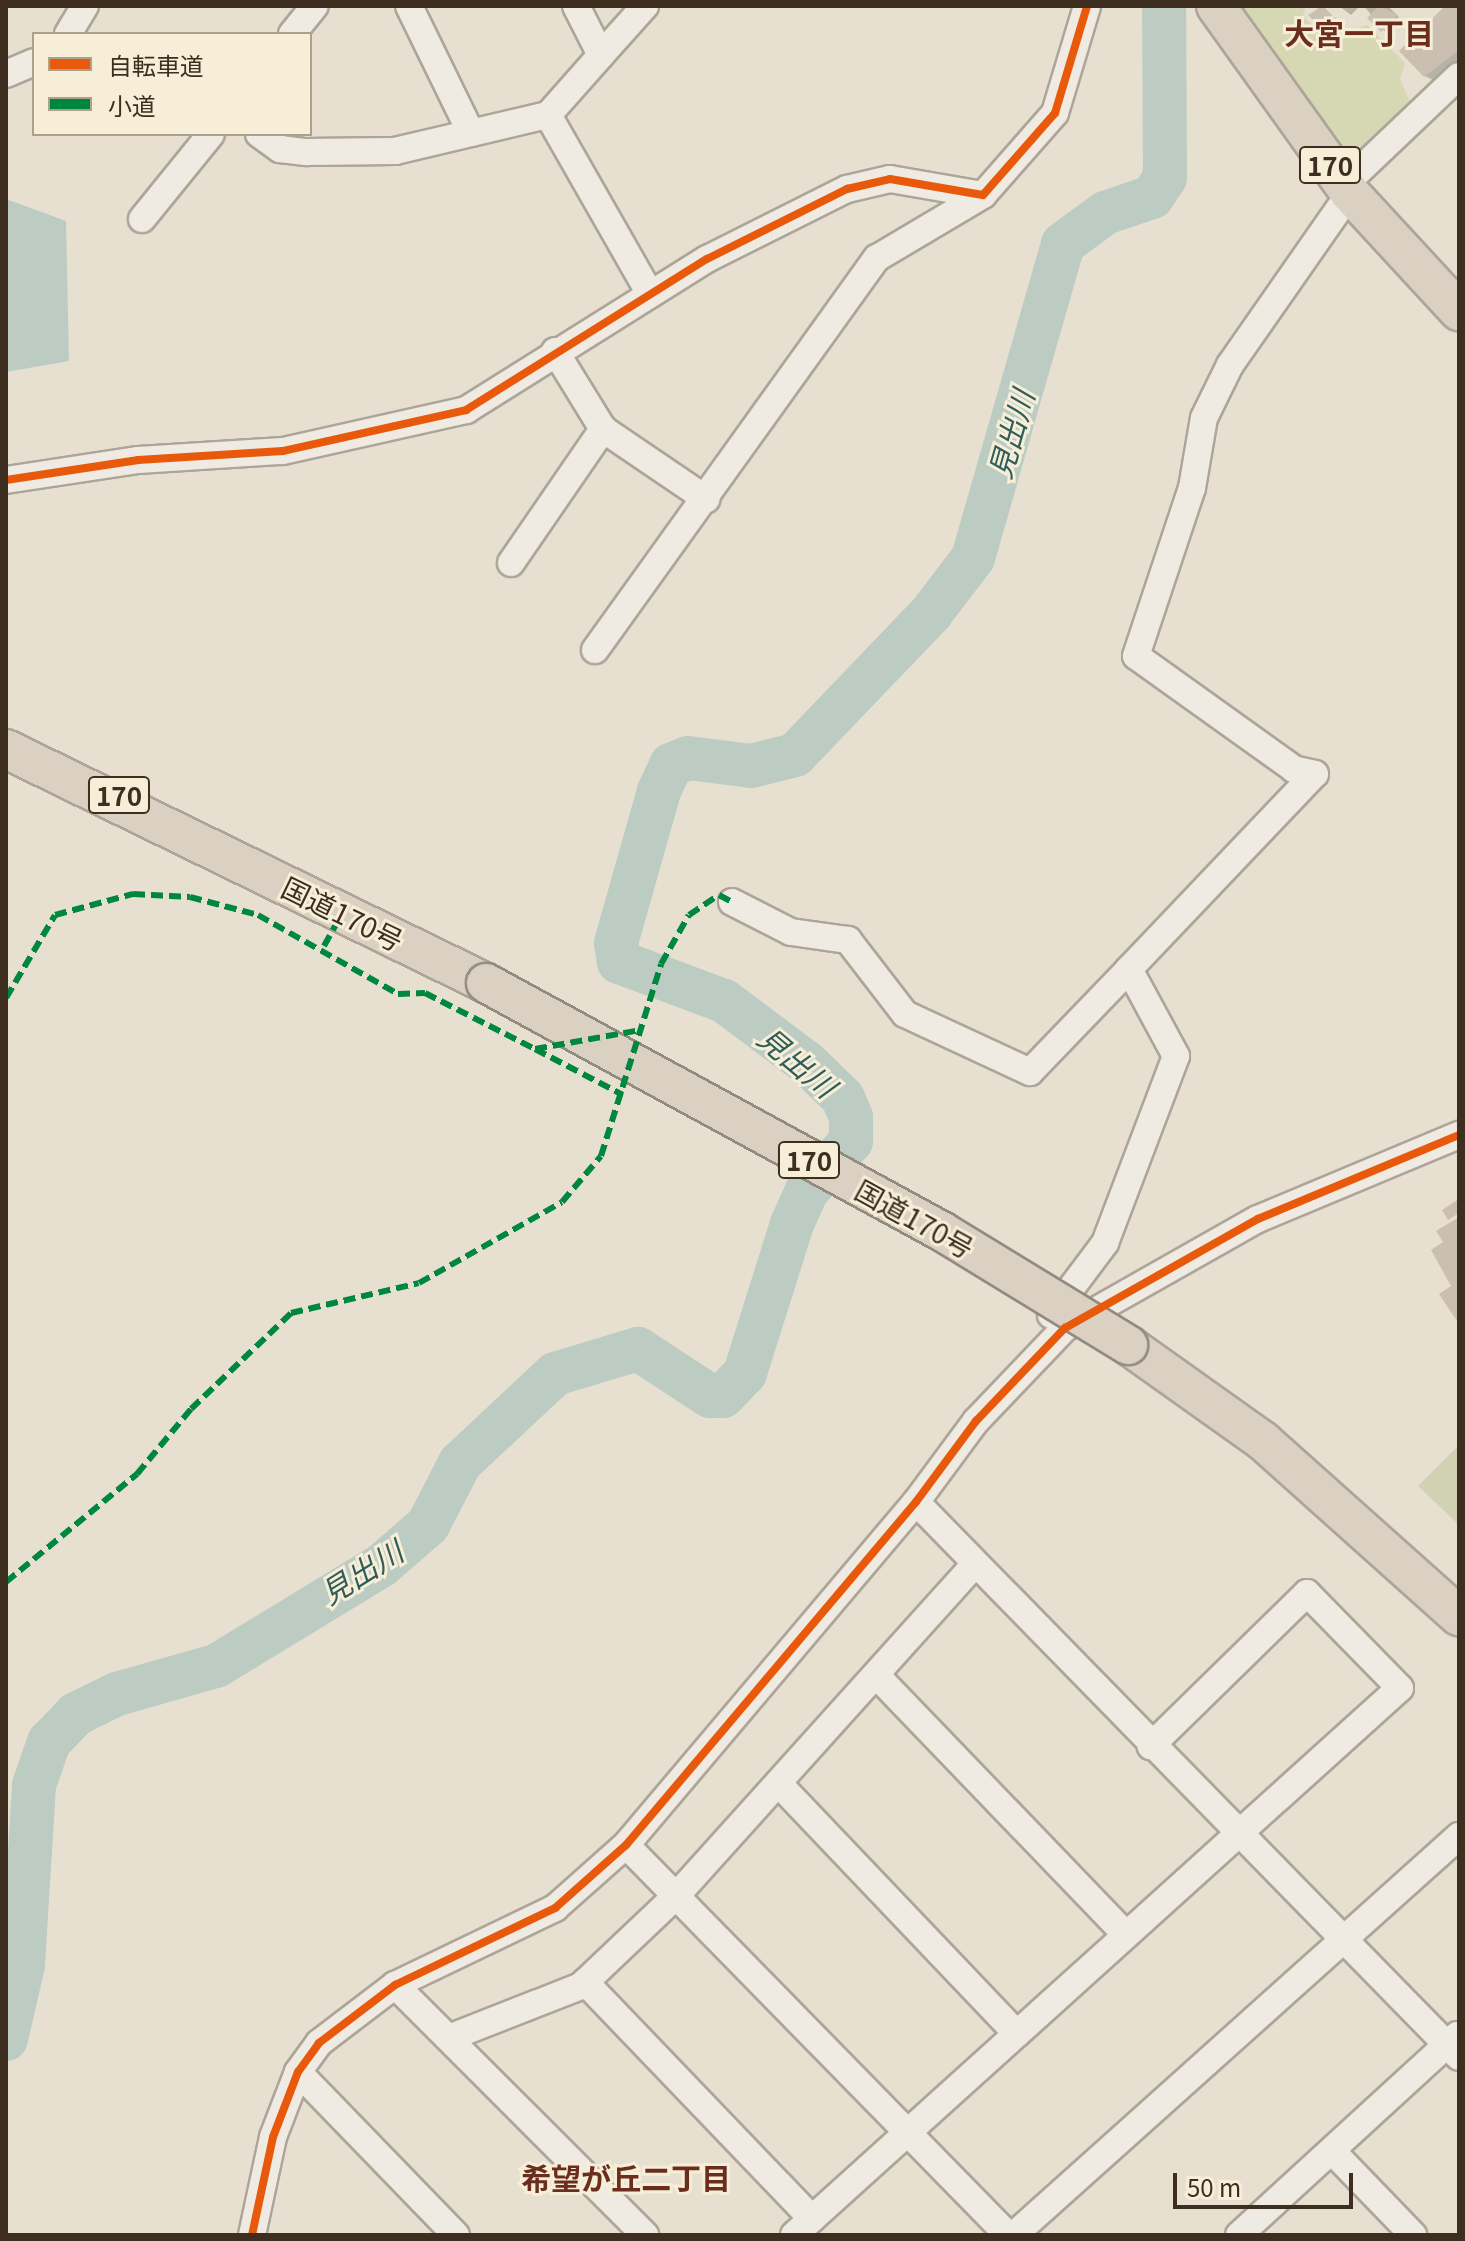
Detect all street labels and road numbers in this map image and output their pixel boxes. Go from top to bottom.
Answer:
road number: 170 [1298,143,1362,187]
road number: 170 [87,773,151,817]
street label: 国道170号 [277,869,409,957]
road number: 170 [777,1138,841,1182]
street label: 国道170号 [850,1172,980,1264]

